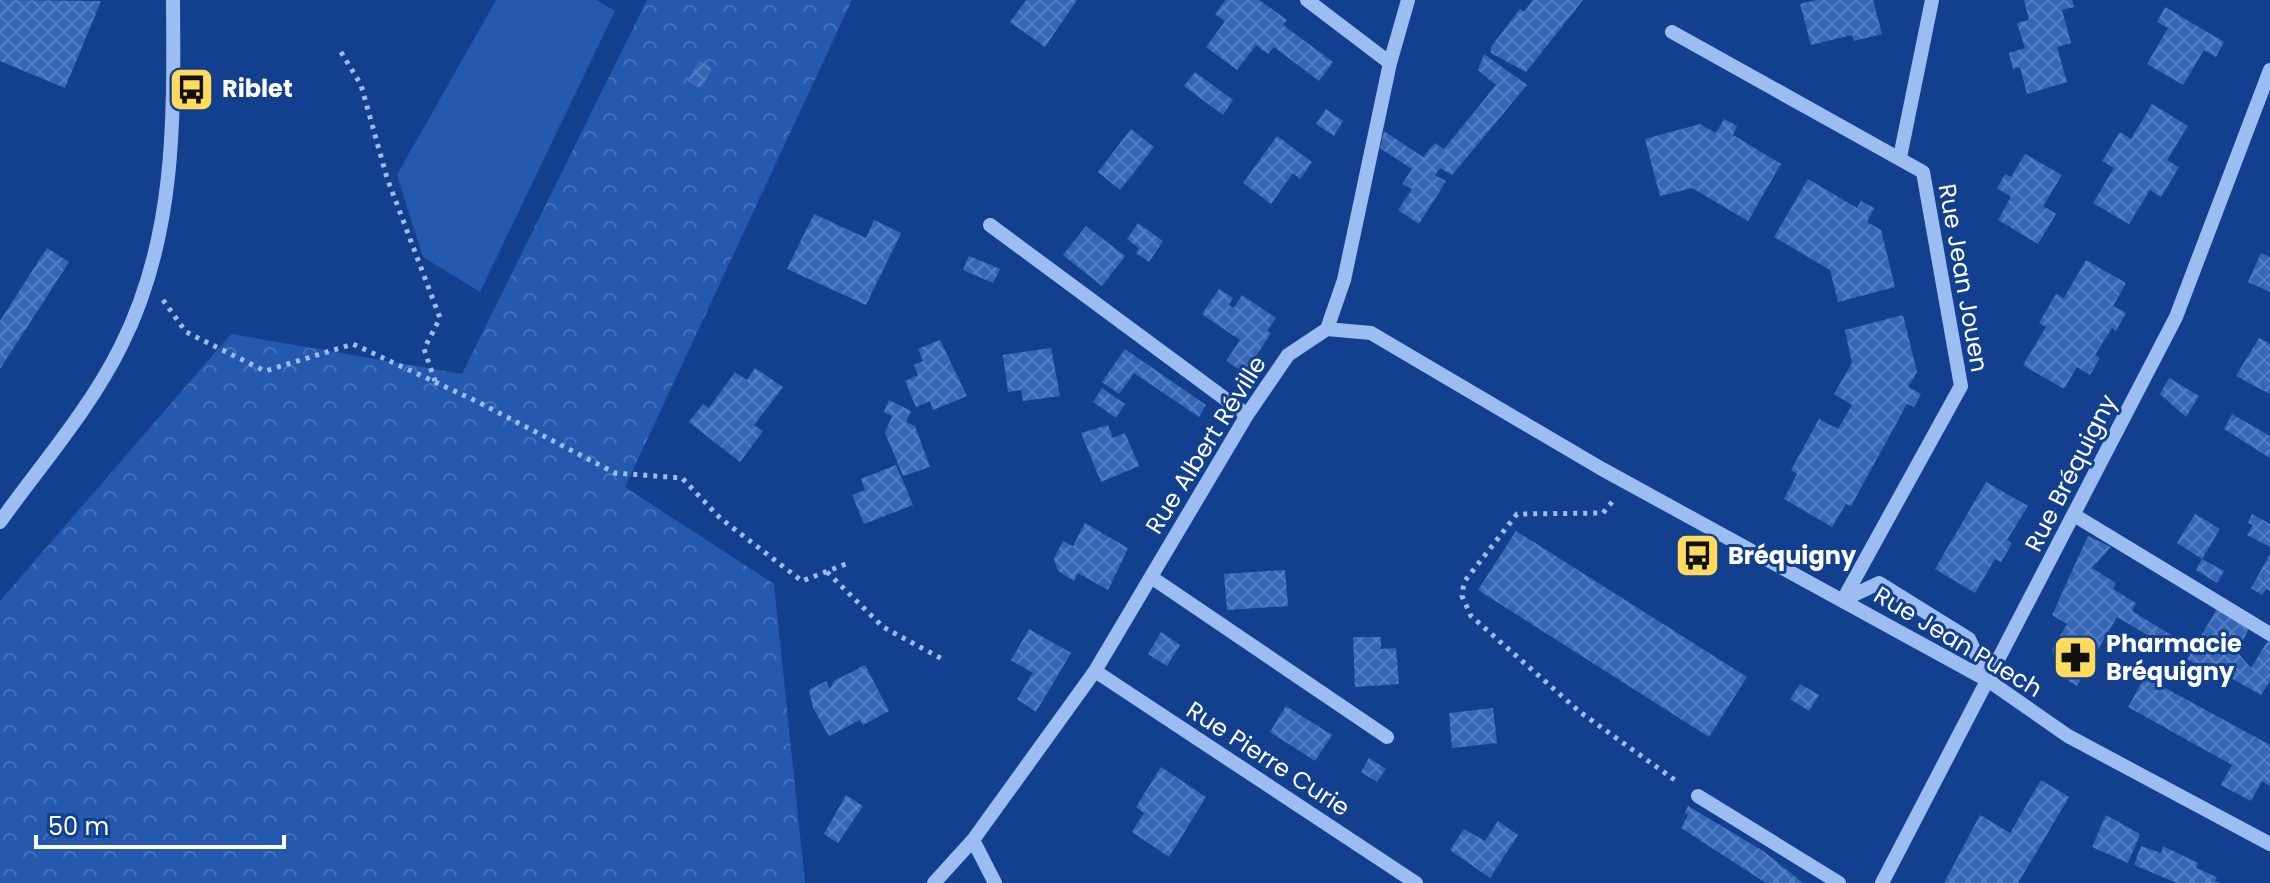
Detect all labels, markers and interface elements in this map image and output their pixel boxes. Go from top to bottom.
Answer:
bus stop icon: Riblet [167,65,215,113]
place label: Riblet [222,72,293,105]
street label: Rue Jean Jouen [1931,181,1996,375]
street label: Rue Albert Réville [1138,349,1274,540]
street label: Rue Bréquigny [2017,388,2125,557]
bus stop icon: Bréquigny [1673,532,1721,580]
place label: Bréquigny [1728,539,1857,572]
street label: Rue Jean Puech [1868,578,2049,705]
place label: Pharmacie Bréquigny [2106,627,2242,688]
pharmacy icon: Pharmacie Bréquigny [2051,634,2099,682]
street label: Rue Pierre Curie [1180,693,1356,824]
scale bar [36,799,284,849]
text: 50 m [48,810,109,843]

